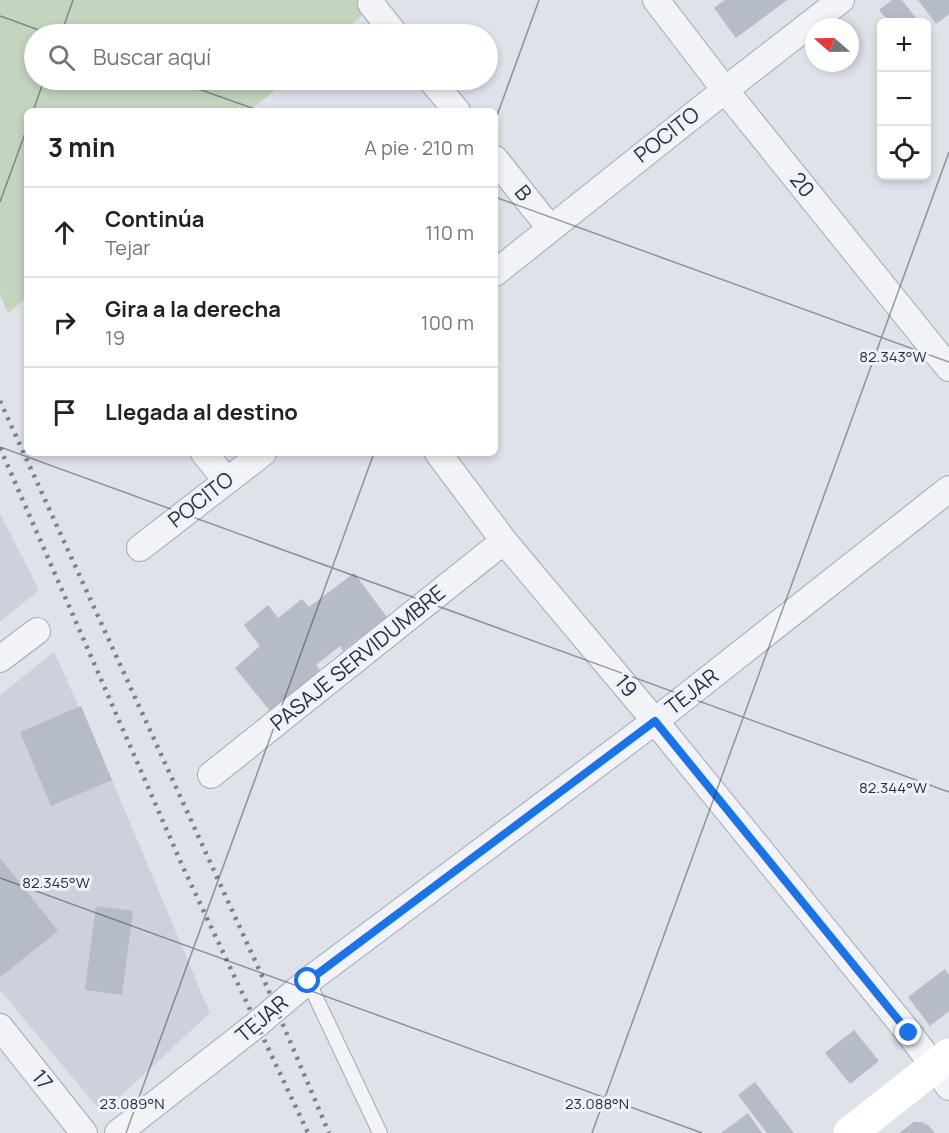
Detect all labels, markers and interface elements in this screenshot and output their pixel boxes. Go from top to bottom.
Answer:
north arrow [805,18,859,72]
map controls [877,18,931,180]
button: + [877,18,931,72]
search box [24,24,498,90]
icon: search [45,41,78,74]
text: Buscar aquí [93,42,211,72]
button: − [877,72,931,126]
street label: POCITO [628,100,705,168]
button: locate [877,126,931,180]
text: 3 min [48,129,115,165]
text: A pie · 210 m [364,134,474,161]
street label: 20 [784,166,821,203]
street label: B [509,179,539,206]
text: Continúa [105,204,205,234]
icon: ahead [48,216,81,249]
text: 110 m [425,219,474,246]
text: Tejar [105,234,150,261]
text: Gira a la derecha [105,294,281,324]
icon: right [48,306,81,339]
text: 100 m [421,309,474,336]
text: 19 [105,324,125,351]
text: 82.343°W [859,346,927,367]
icon: arrive [48,396,81,429]
text: Llegada al destino [105,397,298,427]
street label: POCITO [162,465,239,533]
street label: PASAJE SERVIDUMBRE [264,578,450,736]
street label: TEJAR [659,662,724,721]
street label: 19 [609,668,644,702]
text: 82.344°W [859,777,927,798]
text: 82.345°W [22,872,90,893]
route start [294,967,320,993]
street label: TEJAR [229,988,293,1048]
route end [895,1019,921,1045]
street label: 17 [26,1063,60,1095]
text: 23.089°N [100,1093,164,1114]
text: 23.088°N [565,1093,629,1114]

